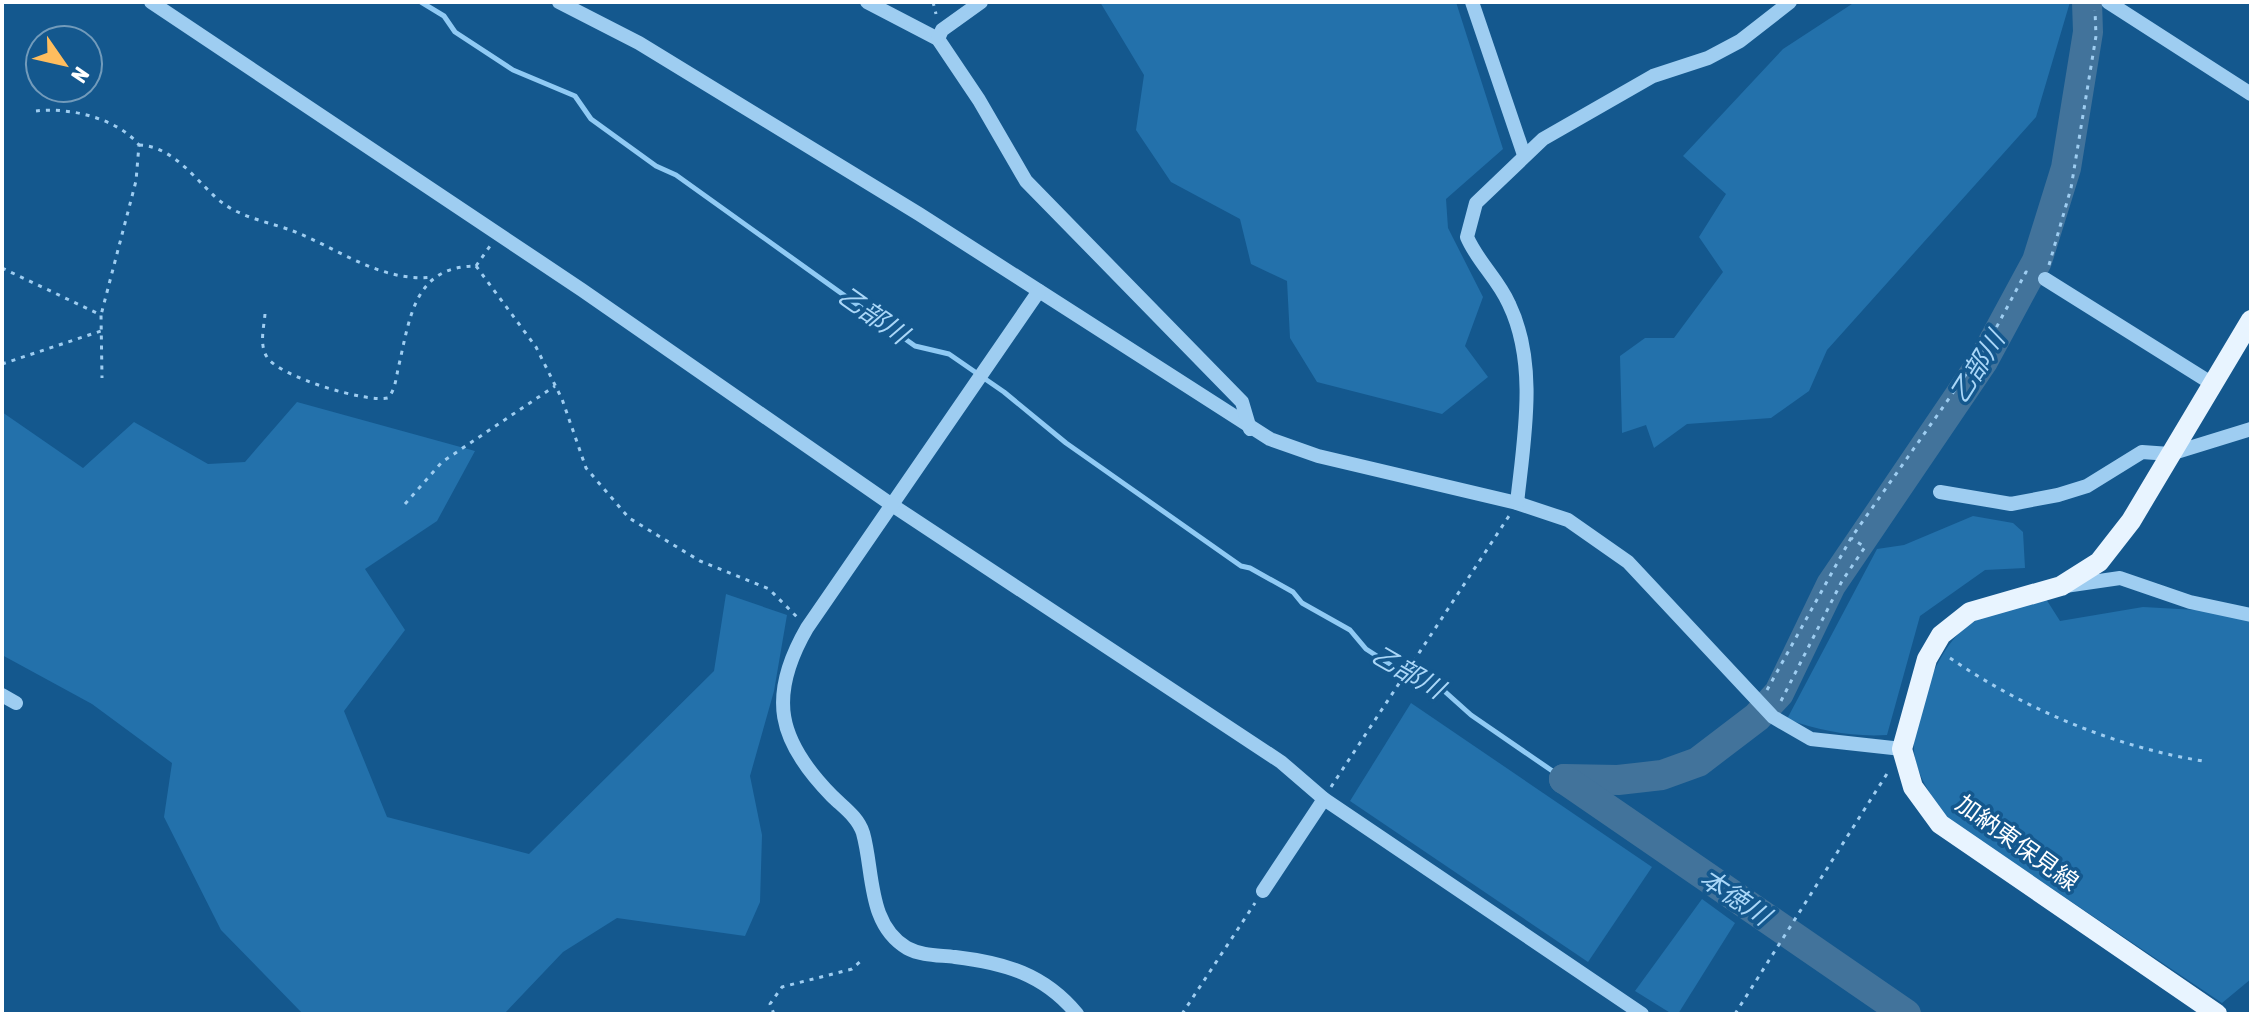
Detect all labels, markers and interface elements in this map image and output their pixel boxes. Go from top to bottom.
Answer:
north arrow [24,24,104,104]
text: N [66,63,95,88]
water label: 乙部川 [832,280,916,351]
water label: 乙部川 [1944,323,2012,408]
water label: 乙部川 [1367,640,1452,706]
street label: 加納東保見線 [1951,789,2083,896]
water label: 本徳川 [1694,863,1778,933]

